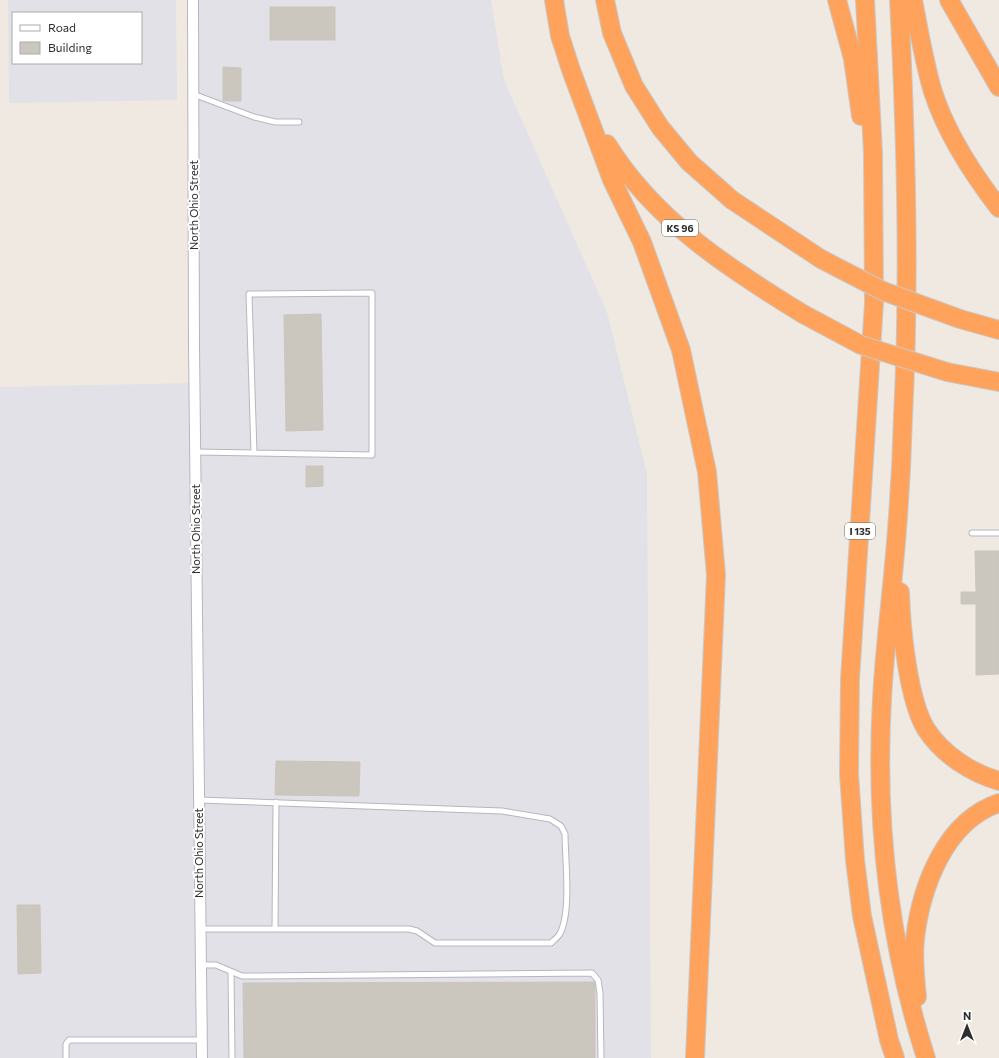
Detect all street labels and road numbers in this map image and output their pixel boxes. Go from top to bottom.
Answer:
street label: North Ohio Street [187,159,200,250]
road number: KS 96 [662,220,698,236]
street label: North Ohio Street [189,483,202,574]
road number: I 135 [845,523,875,539]
street label: North Ohio Street [192,807,205,898]

